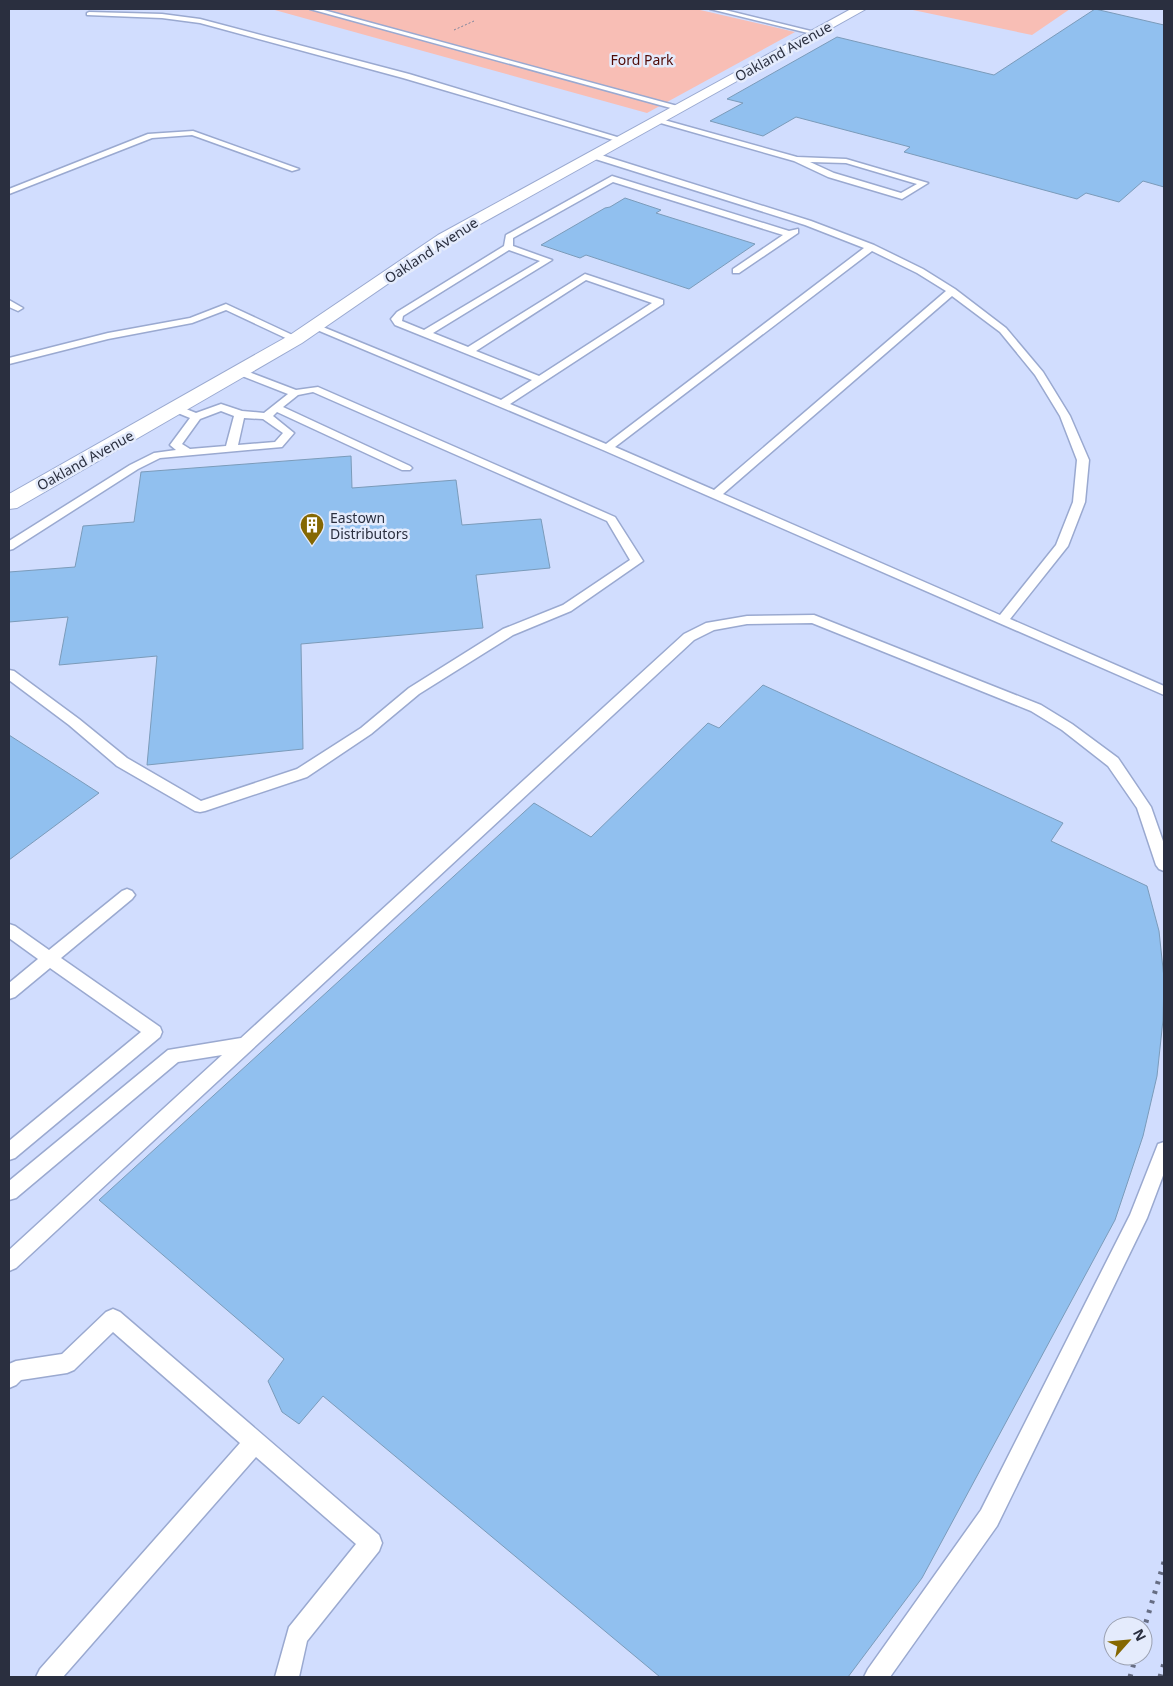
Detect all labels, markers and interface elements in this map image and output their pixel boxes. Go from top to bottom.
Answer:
street label: Oakland Avenue [731,17,835,85]
park label: Ford Park [610,50,674,69]
street label: Oakland Avenue [381,213,481,287]
street label: Oakland Avenue [33,426,137,494]
place label: Eastown Distributors [330,508,409,543]
building icon: Eastown Distributors [299,512,325,546]
north arrow [1103,1616,1153,1666]
text: N [1129,1625,1151,1644]

